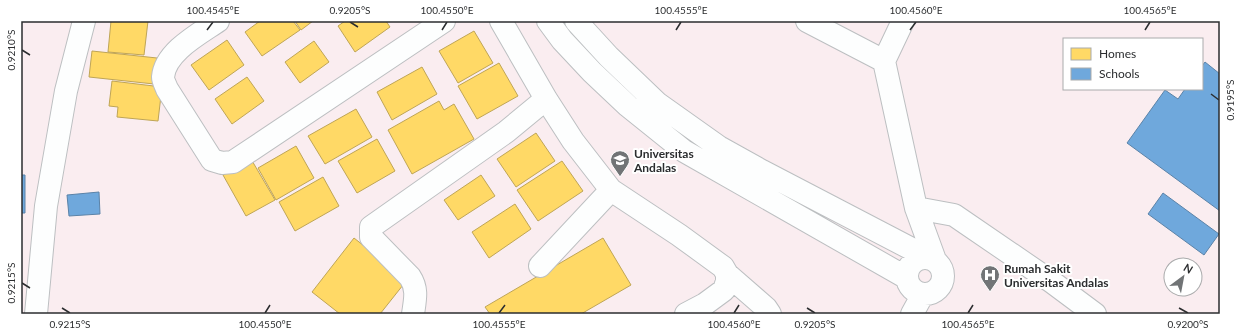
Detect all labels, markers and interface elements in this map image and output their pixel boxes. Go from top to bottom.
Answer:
text: 100.4545°E [187,4,240,16]
text: 0.9205°S [330,4,370,16]
text: 100.4550°E [421,4,474,16]
text: 100.4555°E [655,4,708,16]
text: 100.4560°E [890,4,943,16]
text: 100.4565°E [1124,4,1177,16]
text: 0.9210°S [5,30,17,70]
legend [1063,38,1203,90]
text: Homes [1099,46,1136,61]
text: Schools [1099,66,1140,81]
text: 0.9195°S [1224,80,1236,120]
place label: Universitas Andalas [633,146,694,175]
school or university icon: Universitas Andalas [609,149,631,177]
north arrow [1163,257,1203,297]
text: N [1182,260,1196,276]
place label: Rumah Sakit Universitas Andalas [1004,261,1109,290]
text: 0.9215°S [5,263,17,303]
hospital icon: Rumah Sakit Universitas Andalas [979,264,1001,292]
text: 0.9215°S [50,318,90,330]
text: 100.4550°E [239,318,292,330]
text: 100.4555°E [473,318,526,330]
text: 100.4560°E [708,318,761,330]
text: 0.9205°S [795,318,835,330]
text: 100.4565°E [942,318,995,330]
text: 0.9200°S [1168,318,1208,330]

